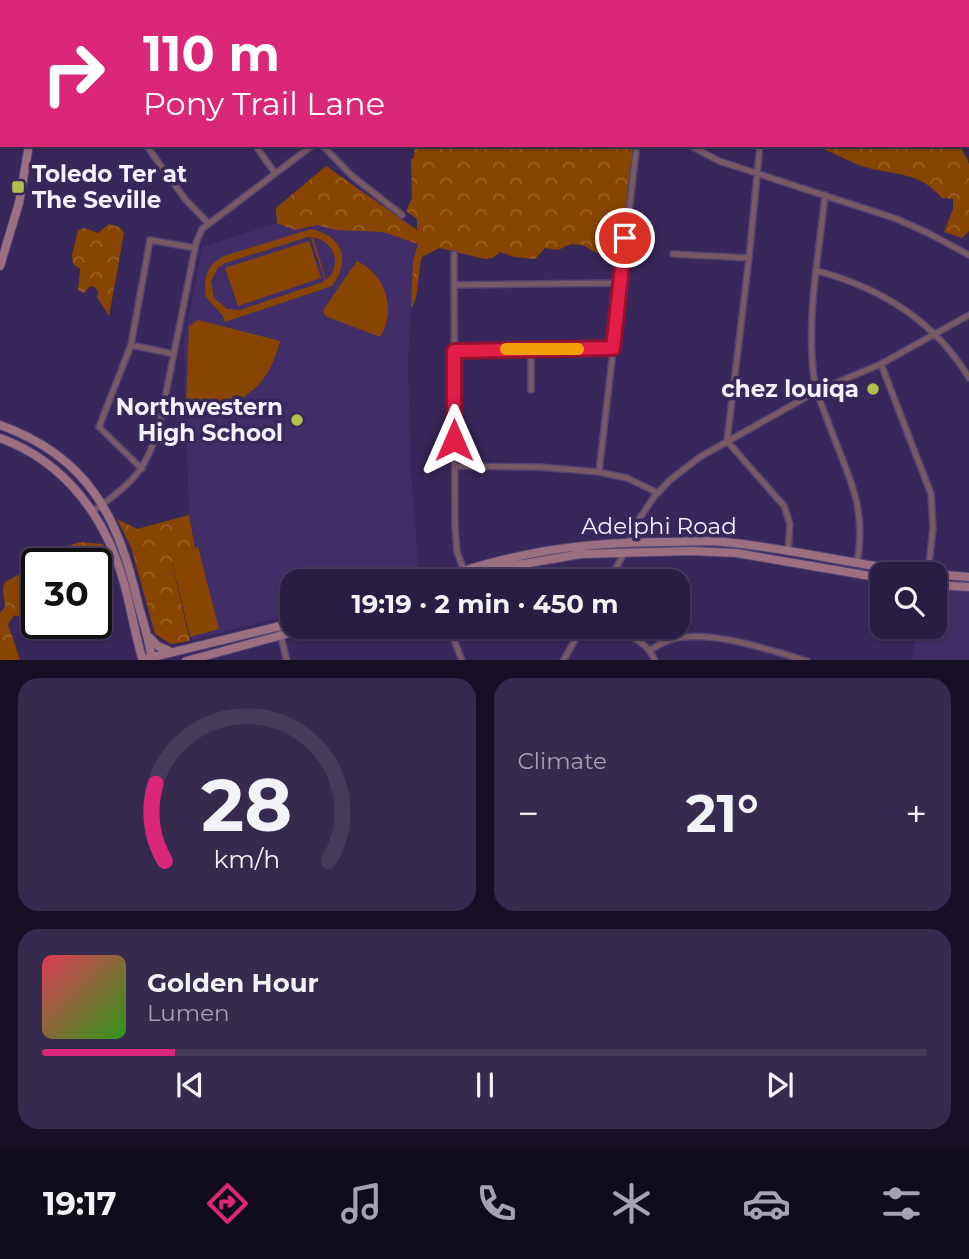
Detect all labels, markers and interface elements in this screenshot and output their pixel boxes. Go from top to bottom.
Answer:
text: 110 m [143,24,280,83]
icon: right [28,28,119,119]
text: Pony Trail Lane [143,84,385,123]
place label: Toledo Ter at The Seville [32,160,187,214]
marker: Toledo Ter at The Seville [10,179,26,195]
pin [595,208,655,268]
icon: arrive [606,219,644,257]
place label: chez louiqa [721,375,859,403]
marker: chez louiqa [865,381,881,397]
place label: Northwestern High School [116,393,283,447]
position arrow [417,403,491,477]
marker: Northwestern High School [289,412,305,428]
street label: Adelphi Road [581,512,737,540]
speed limit sign: 30 [21,548,112,639]
map controls [870,562,947,639]
button: search [870,562,947,639]
text: 19:19 · 2 min · 450 m [352,588,618,620]
text: Climate [518,747,607,775]
text: 28 [201,761,292,849]
text: 21° [686,782,759,845]
text: − [518,790,539,837]
text: + [905,790,927,837]
text: km/h [213,843,280,873]
text: Golden Hour [147,967,319,999]
text: Lumen [147,999,230,1027]
icon: previous [171,1066,209,1104]
icon: pause [466,1066,504,1104]
icon: next [761,1066,799,1104]
icon: directions [203,1179,252,1228]
icon: music [337,1179,386,1228]
icon: phone [472,1179,521,1228]
icon: climate [607,1179,656,1228]
icon: car [742,1179,791,1228]
icon: filters [877,1179,926,1228]
text: 19:17 [43,1184,117,1223]

